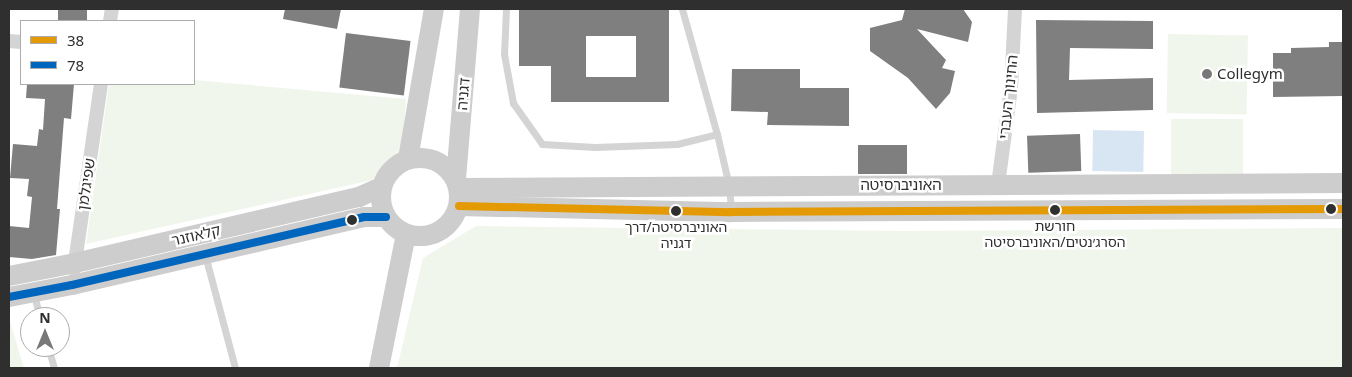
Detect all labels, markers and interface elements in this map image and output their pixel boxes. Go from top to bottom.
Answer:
legend [20,20,195,85]
text: 38 [67,30,84,50]
street label: החינוך העברי [995,54,1021,140]
text: 78 [67,55,84,75]
place label: Collegym [1217,65,1283,83]
marker: Collegym [1201,68,1213,80]
street label: דגניה [453,77,473,111]
street label: שפיגלמן [73,157,99,211]
street label: האוניברסיטה [860,176,942,194]
unlabelled marker [1326,204,1336,214]
marker: חורשת הסרג׳נטים/האוניברסיטה [1050,205,1060,215]
marker: האוניברסיטה/דרך דגניה [671,206,681,216]
unlabelled marker [347,215,357,225]
place label: חורשת הסרג׳נטים/האוניברסיטה [985,218,1125,250]
place label: האוניברסיטה/דרך דגניה [625,219,727,252]
street label: קלאוזנר [170,221,222,249]
north arrow [20,307,70,357]
text: N [39,308,51,327]

